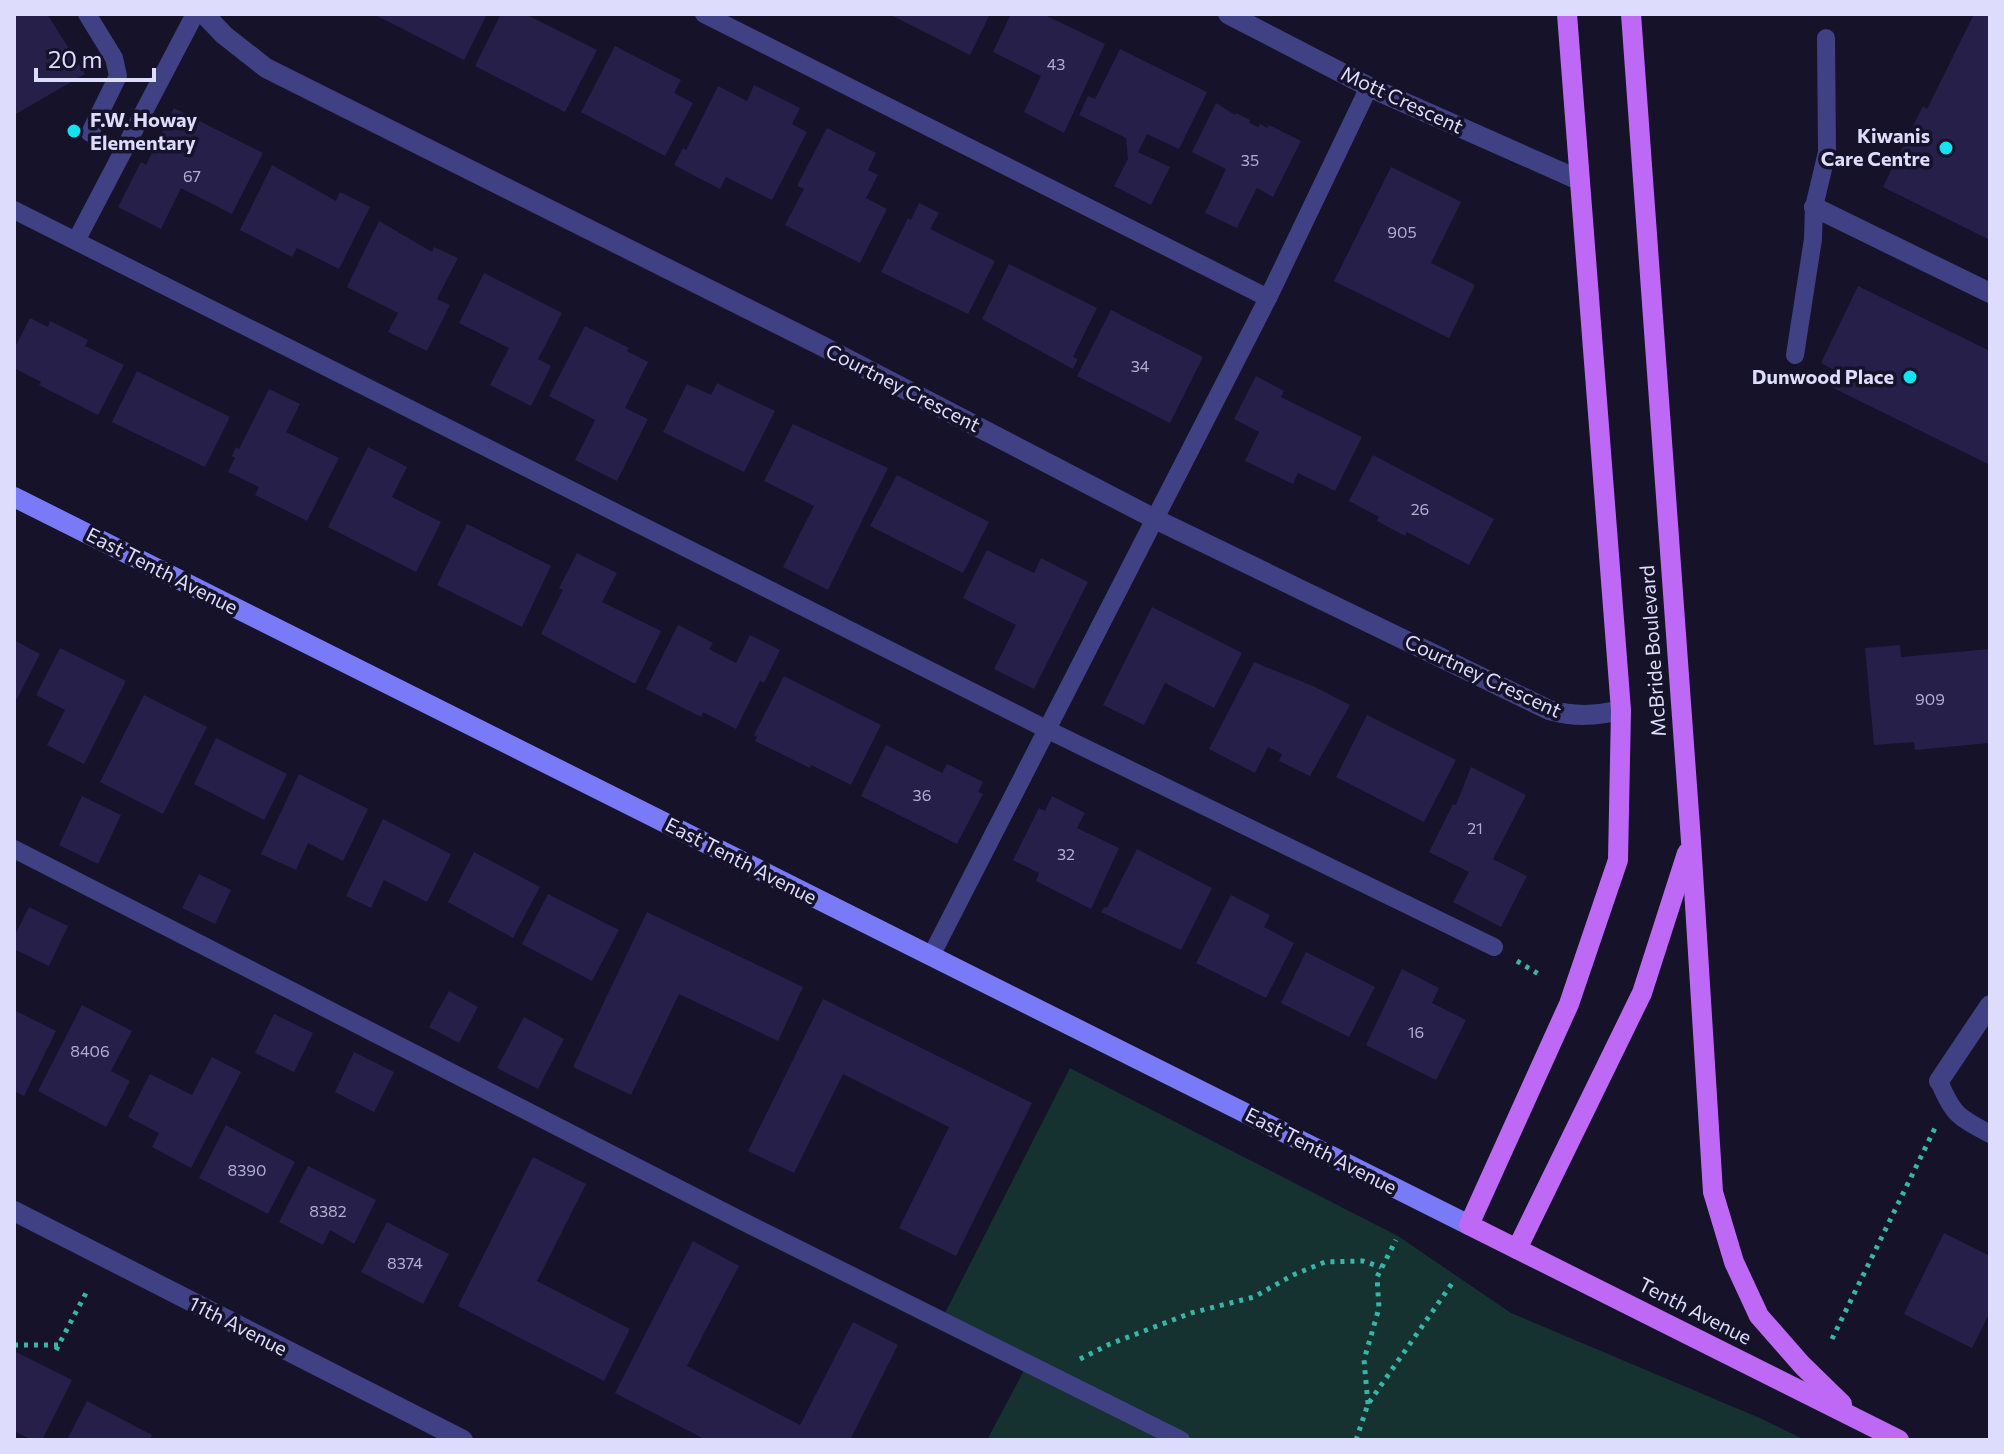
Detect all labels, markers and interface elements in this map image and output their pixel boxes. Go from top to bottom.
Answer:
scale bar [36,32,154,82]
text: 20 m [48,44,102,73]
house number: 43 [1047,54,1065,73]
street label: Mott Crescent [1337,60,1467,138]
place label: F.W. Howay Elementary [90,107,197,154]
marker: F.W. Howay Elementary [65,122,83,140]
place label: Kiwanis Care Centre [1821,123,1930,170]
marker: Kiwanis Care Centre [1937,139,1955,157]
house number: 35 [1241,150,1259,169]
house number: 67 [183,166,201,185]
house number: 905 [1387,222,1417,241]
street label: Courtney Crescent [822,338,985,436]
house number: 34 [1131,356,1150,375]
place label: Dunwood Place [1752,364,1894,388]
marker: Dunwood Place [1901,368,1919,386]
house number: 26 [1411,499,1429,518]
street label: East Tenth Avenue [83,522,242,619]
street label: McBride Boulevard [1634,564,1670,738]
street label: Courtney Crescent [1401,628,1566,722]
house number: 909 [1915,689,1945,708]
house number: 36 [913,785,931,804]
street label: East Tenth Avenue [662,812,821,909]
house number: 21 [1467,818,1483,837]
house number: 32 [1057,844,1075,863]
house number: 16 [1408,1022,1424,1041]
house number: 8406 [70,1041,110,1060]
street label: East Tenth Avenue [1242,1102,1401,1199]
house number: 8390 [228,1160,266,1179]
house number: 8382 [309,1201,347,1220]
house number: 8374 [387,1253,423,1272]
street label: Tenth Avenue [1635,1271,1756,1349]
street label: 11th Avenue [185,1290,292,1360]

